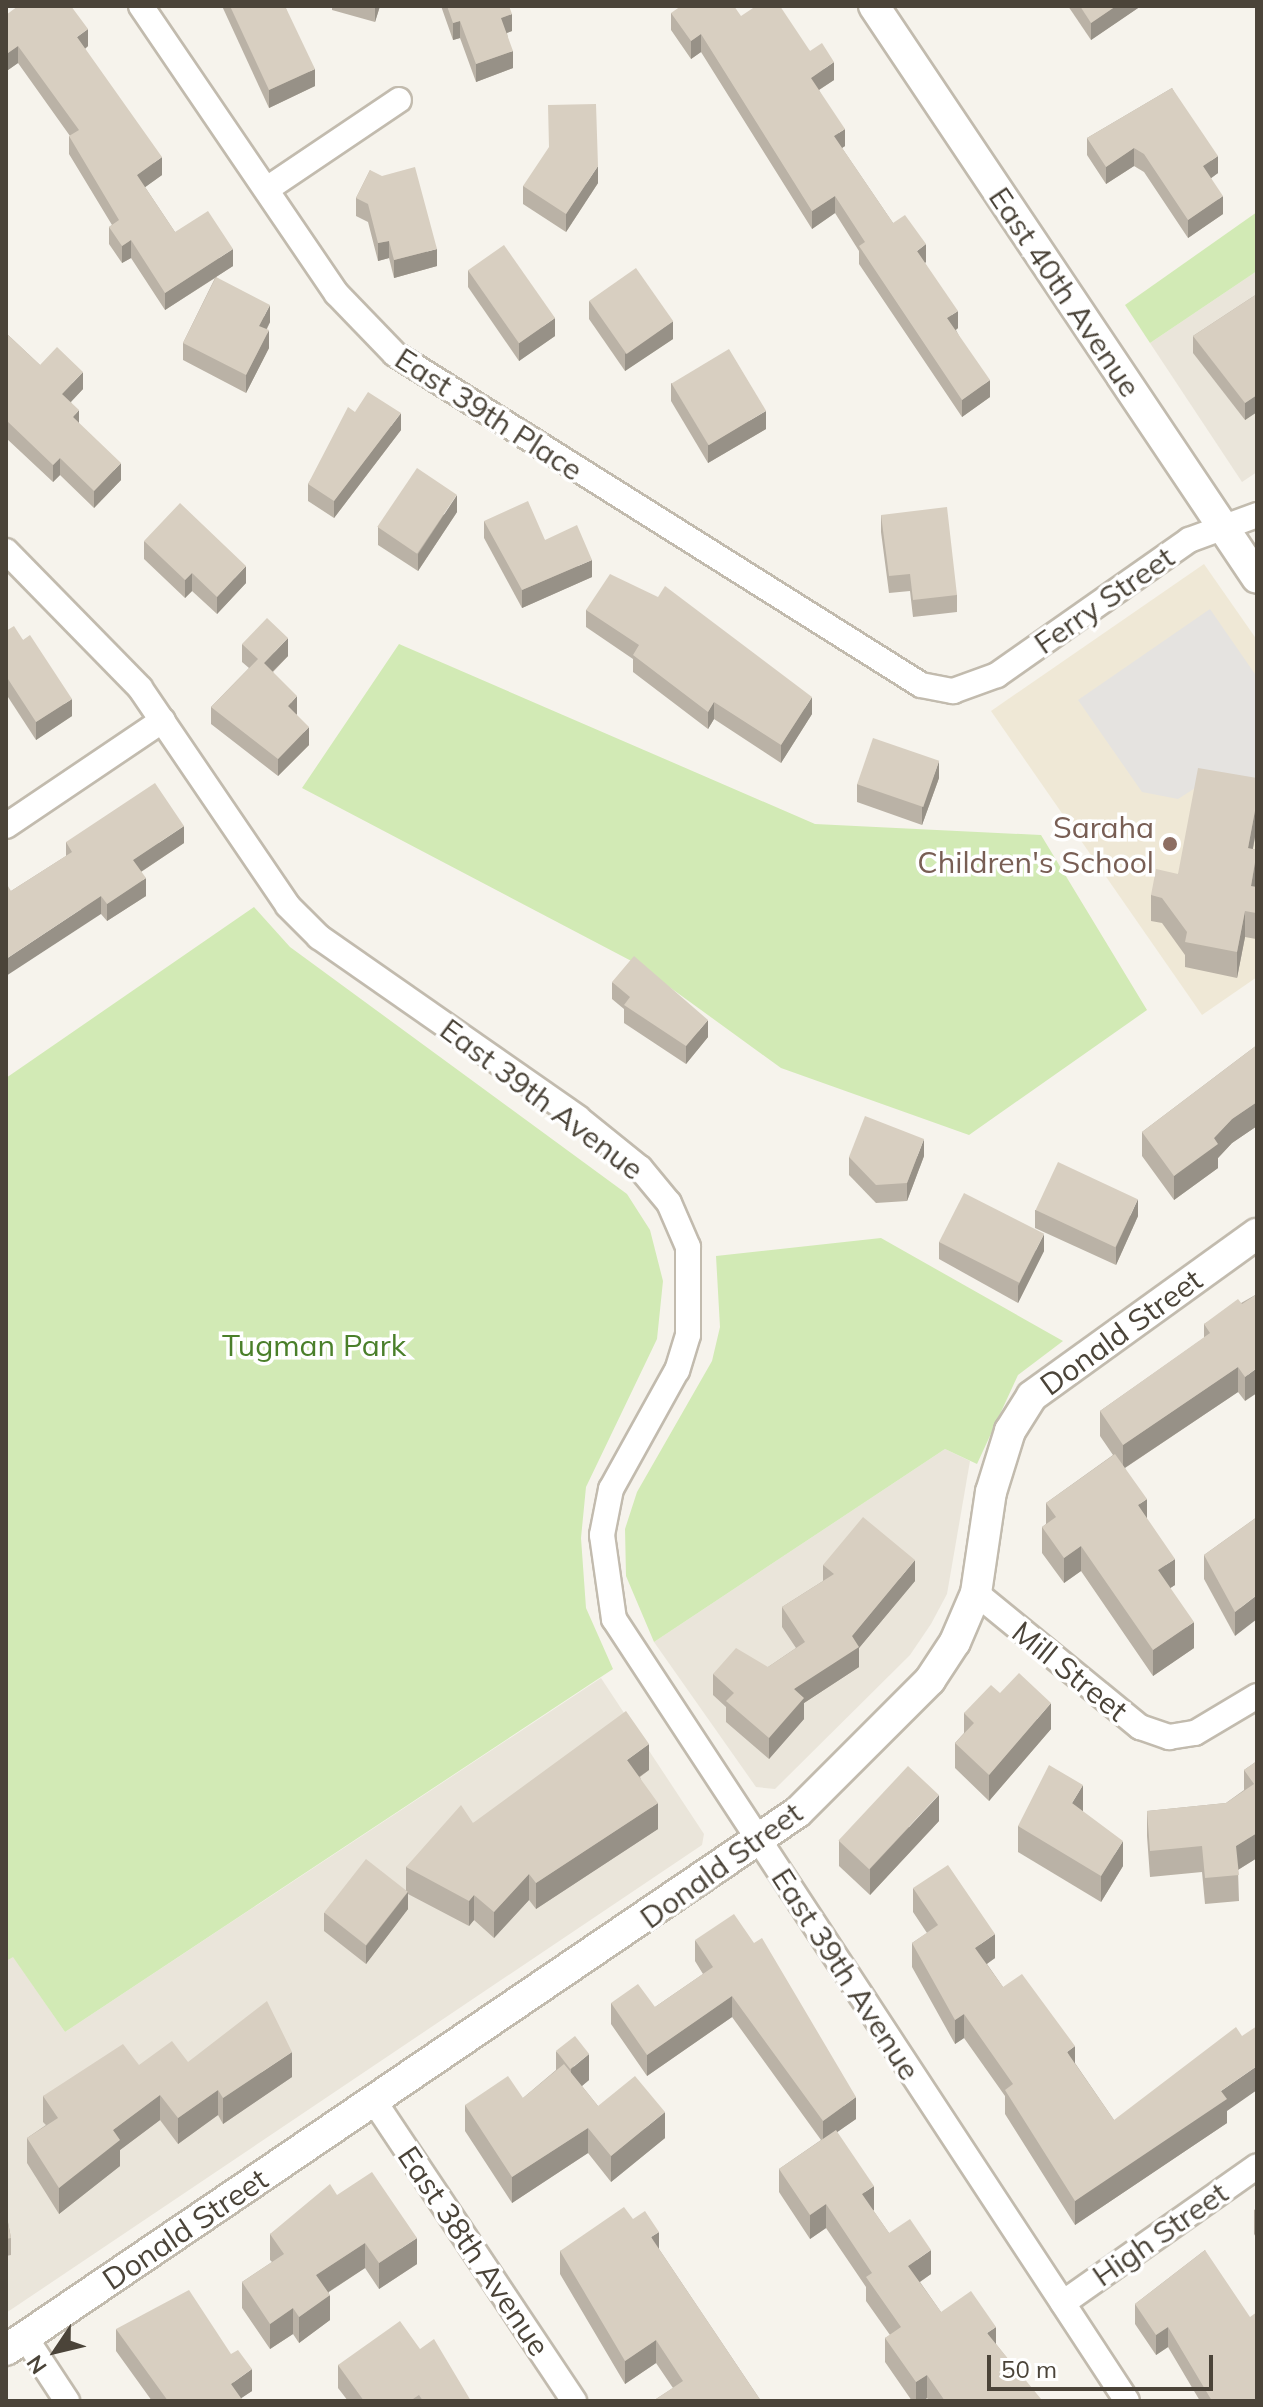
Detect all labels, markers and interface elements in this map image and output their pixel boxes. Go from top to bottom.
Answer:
street label: East 40th Avenue [982,180,1148,404]
street label: East 39th Place [389,340,589,488]
street label: Ferry Street [1027,539,1181,661]
place label: Saraha Children's School [917,809,1154,880]
marker: Saraha Children's School [1161,835,1179,853]
street label: East 39th Avenue [433,1011,651,1187]
street label: Donald Street [1033,1261,1209,1403]
park label: Tugman Park [222,1327,406,1363]
street label: Mill Street [1005,1614,1135,1728]
street label: Donald Street [633,1794,809,1936]
street label: East 39th Avenue [764,1862,928,2086]
street label: East 38th Avenue [391,2139,557,2363]
street label: Donald Street [96,2161,274,2297]
street label: High Street [1086,2174,1234,2294]
north arrow [16,2311,96,2391]
scale bar [991,2339,1217,2389]
text: N [20,2350,53,2380]
text: 50 m [1001,2354,1057,2384]

